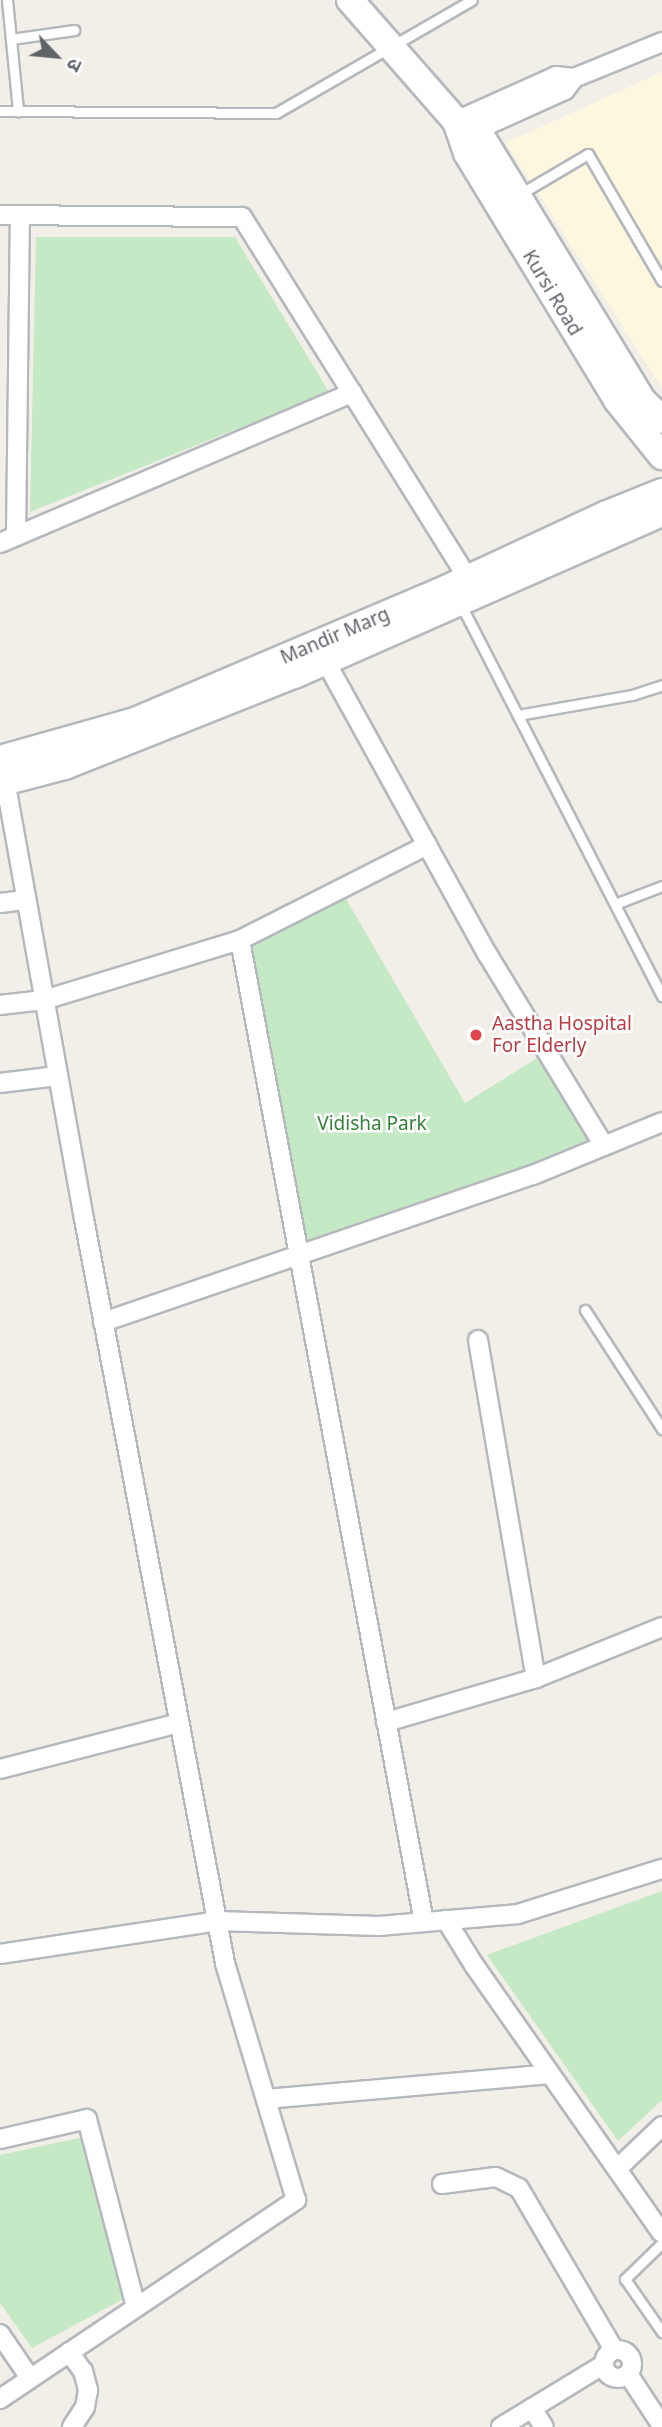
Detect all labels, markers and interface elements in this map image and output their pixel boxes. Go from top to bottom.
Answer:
north arrow [21,21,91,91]
text: उ [61,55,89,76]
street label: Kursi Road [518,246,586,340]
street label: Mandir Marg [277,603,393,669]
place label: Aastha Hospital For Elderly [492,1013,632,1057]
marker: Aastha Hospital For Elderly [466,1025,486,1045]
park label: Vidisha Park [317,1113,427,1135]

